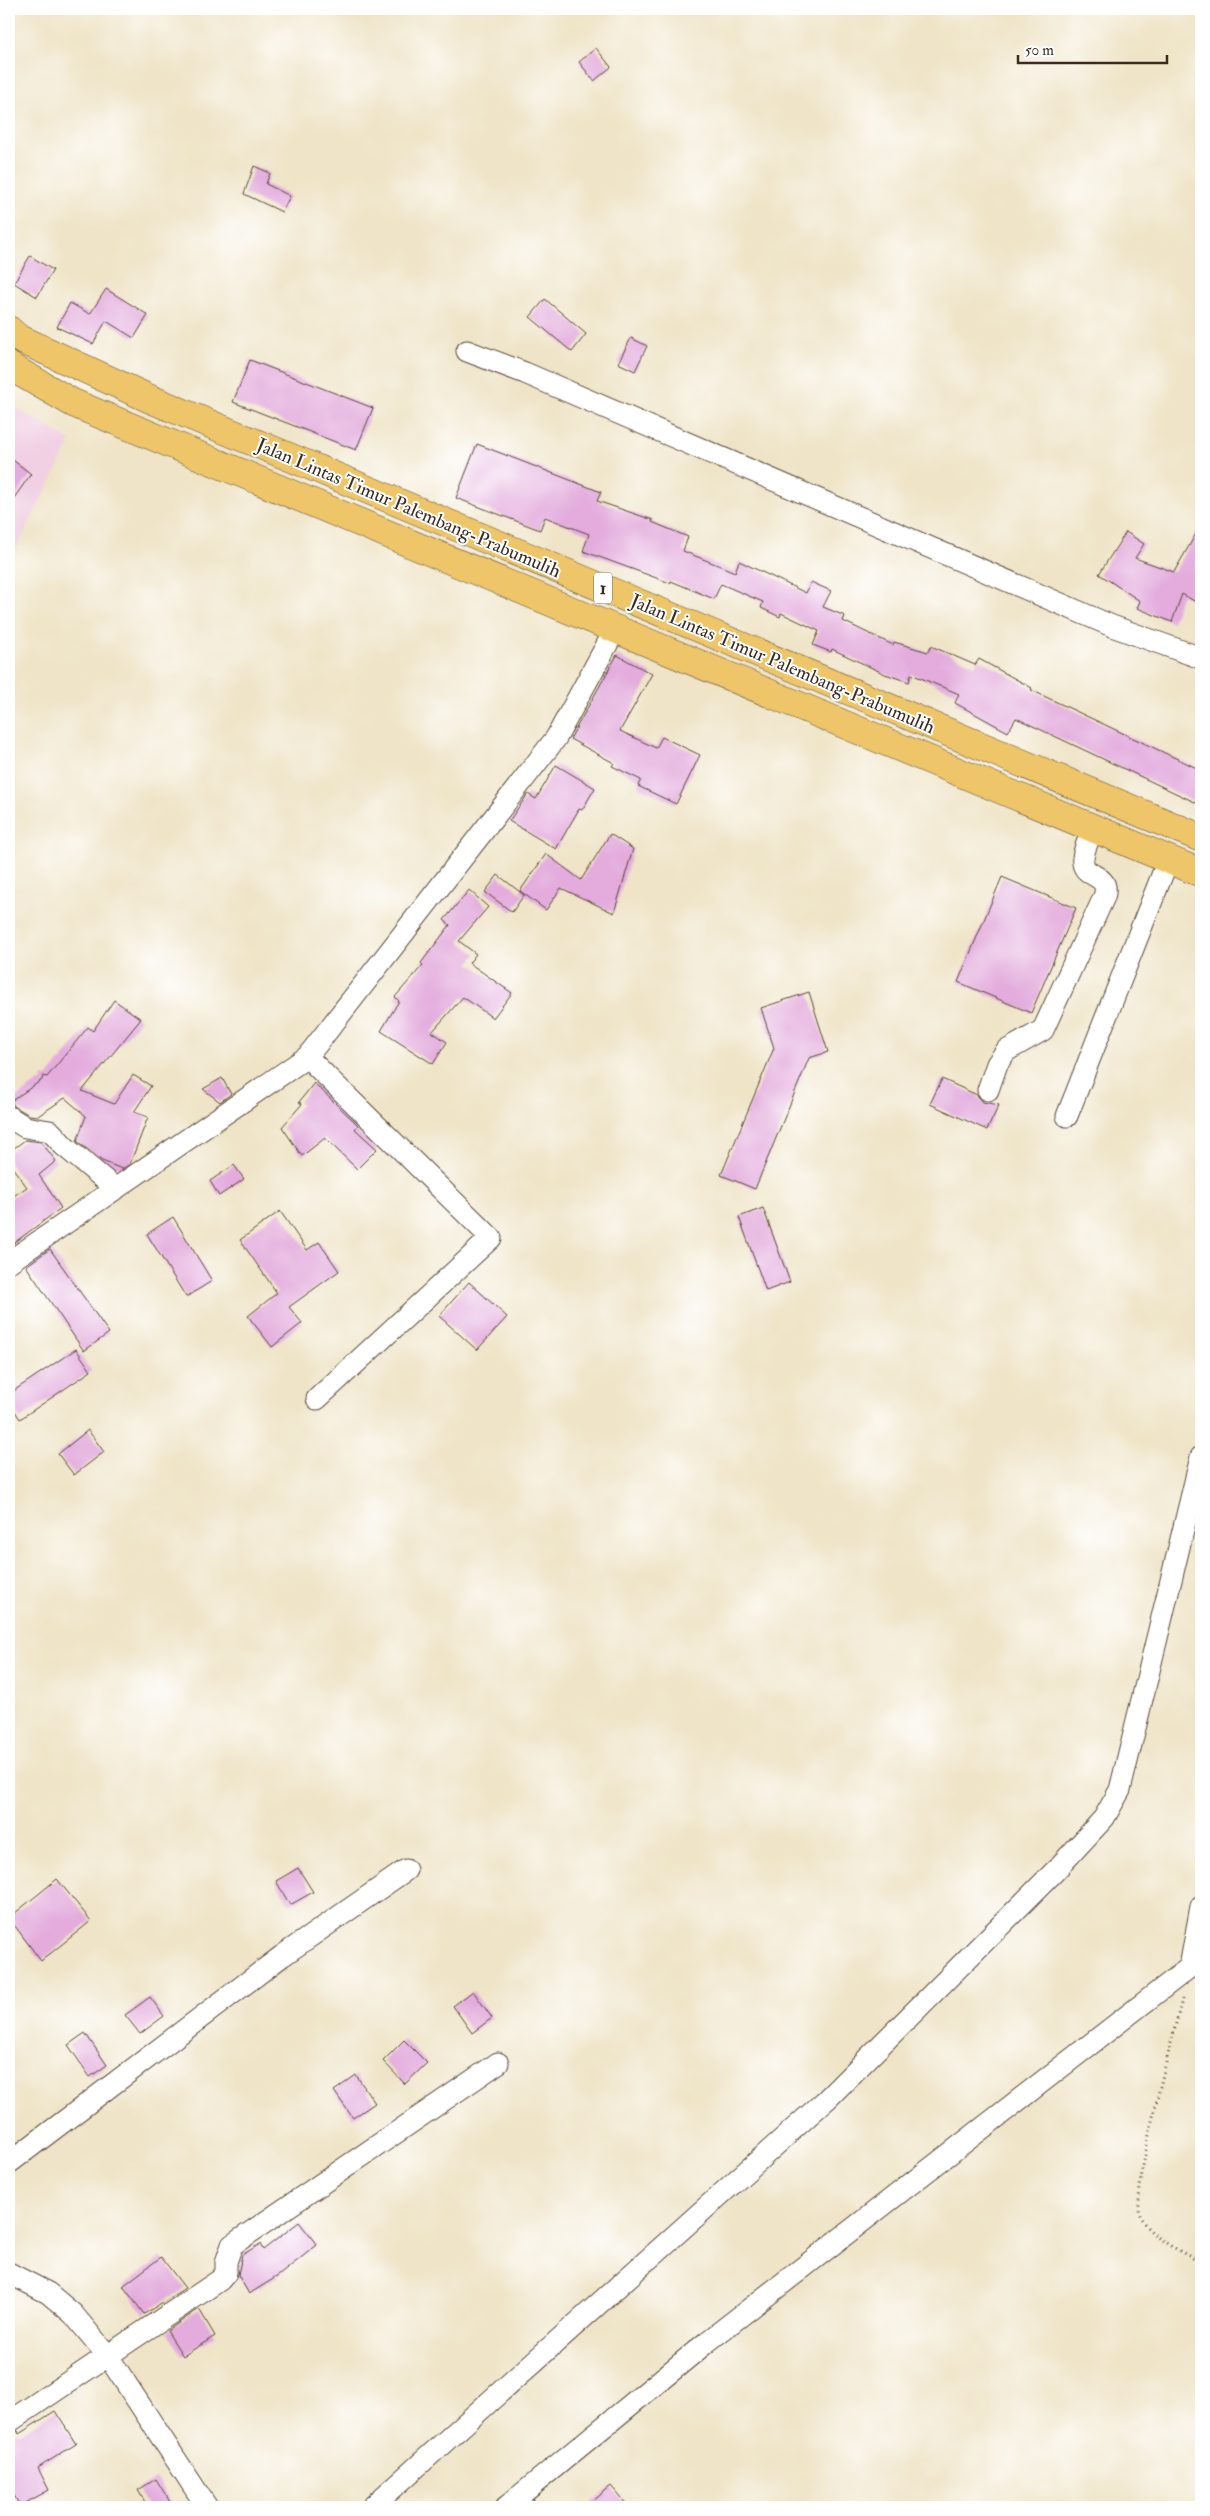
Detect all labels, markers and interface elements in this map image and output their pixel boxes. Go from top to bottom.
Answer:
scale bar [1018,32,1166,64]
text: 50 m [1025,41,1054,60]
street label: Jalan Lintas Timur Palembang-Prabumulih [252,432,564,583]
road number: 1 [594,572,612,604]
street label: Jalan Lintas Timur Palembang-Prabumulih [626,588,938,739]

